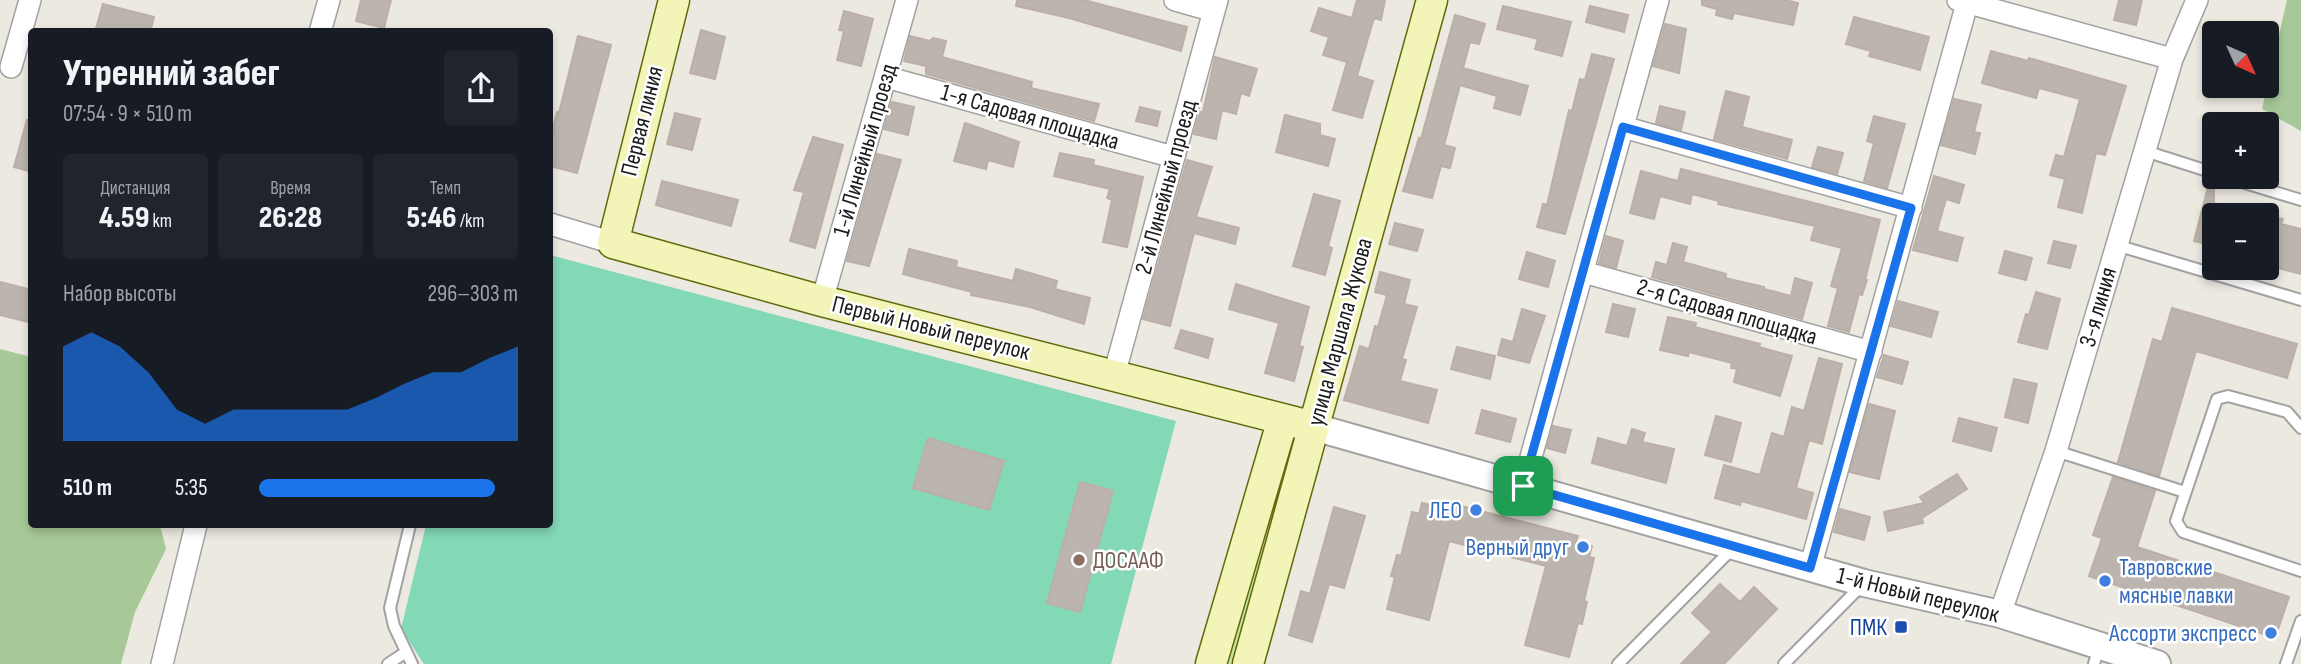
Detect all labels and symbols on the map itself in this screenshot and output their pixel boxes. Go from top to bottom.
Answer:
north arrow [2202,21,2278,98]
street label: 1-й Линейный проезд [827,61,903,239]
street label: Первая линия [614,63,670,179]
street label: 1-я Садовая площадка [938,78,1122,156]
street label: 2-й Линейный проезд [1129,97,1203,277]
street label: улица Маршала Жукова [1301,235,1379,429]
street label: 3-я линия [2073,264,2123,350]
street label: 2-я Cадовая площадка [1634,272,1820,352]
street label: Первый Новый переулок [829,289,1034,367]
pin [1493,456,1553,516]
place label: ЛЕО [1429,496,1462,525]
marker: ЛЕО [1468,502,1484,518]
place label: Верный друг [1466,533,1569,562]
marker: Верный друг [1575,539,1591,555]
place label: ДОСААФ [1093,546,1164,575]
marker: ДОСААФ [1071,552,1087,568]
place label: Тавровские мясные лавки [2119,553,2233,610]
street label: 1-й Новый переулок [1834,561,2003,629]
marker: Тавровские мясные лавки [2097,573,2113,589]
place label: ПМК [1850,613,1887,642]
marker: ПМК [1893,619,1909,635]
place label: Ассорти экспресс [2108,619,2257,648]
marker: Ассорти экспресс [2263,625,2279,641]

